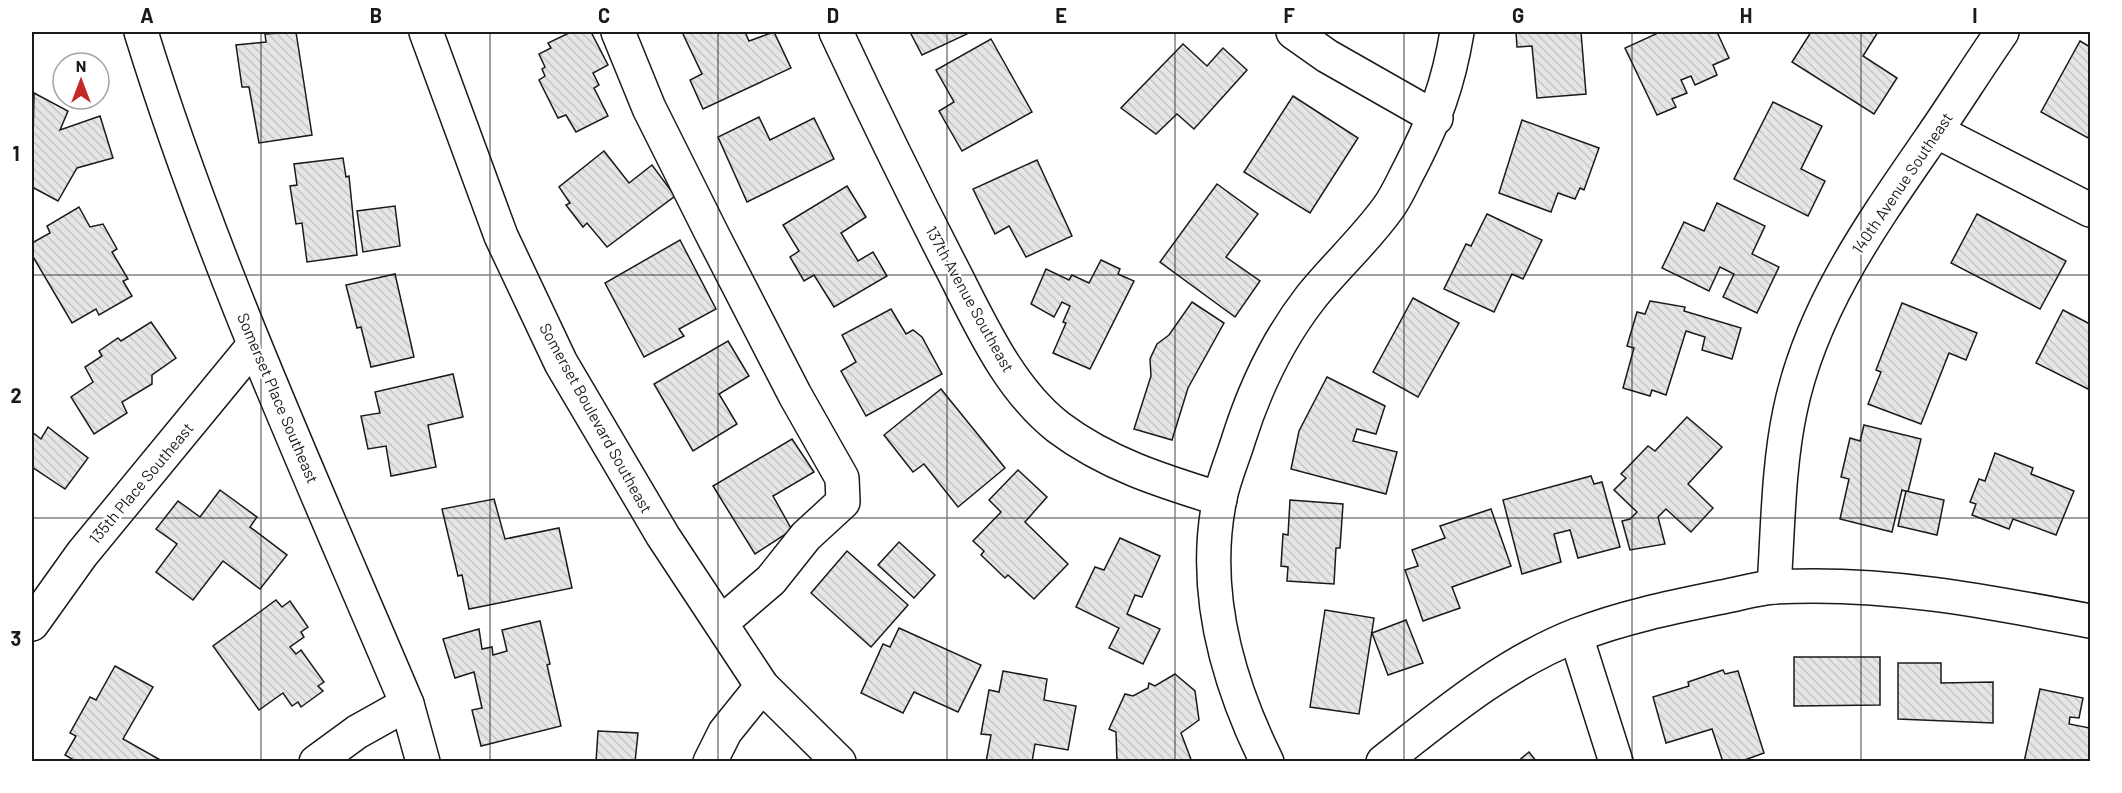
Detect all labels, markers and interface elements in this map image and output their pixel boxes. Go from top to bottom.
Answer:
text: A [140,3,154,27]
text: B [370,3,382,27]
text: C [598,3,610,27]
text: D [827,3,839,27]
text: E [1055,3,1067,27]
text: F [1283,3,1295,27]
text: G [1512,3,1524,27]
text: H [1740,3,1752,27]
text: I [1972,3,1978,27]
north arrow [51,51,111,111]
text: N [76,56,86,75]
street label: 140th Avenue Southeast [1847,108,1956,257]
text: 1 [12,141,20,165]
street label: 137th Avenue Southeast [922,222,1019,375]
street label: Somerset Place Southeast [234,310,323,486]
street label: Somerset Boulevard Southeast [536,319,657,516]
text: 2 [10,383,22,407]
street label: 135th Place Southeast [84,418,197,547]
text: 3 [11,626,21,650]

